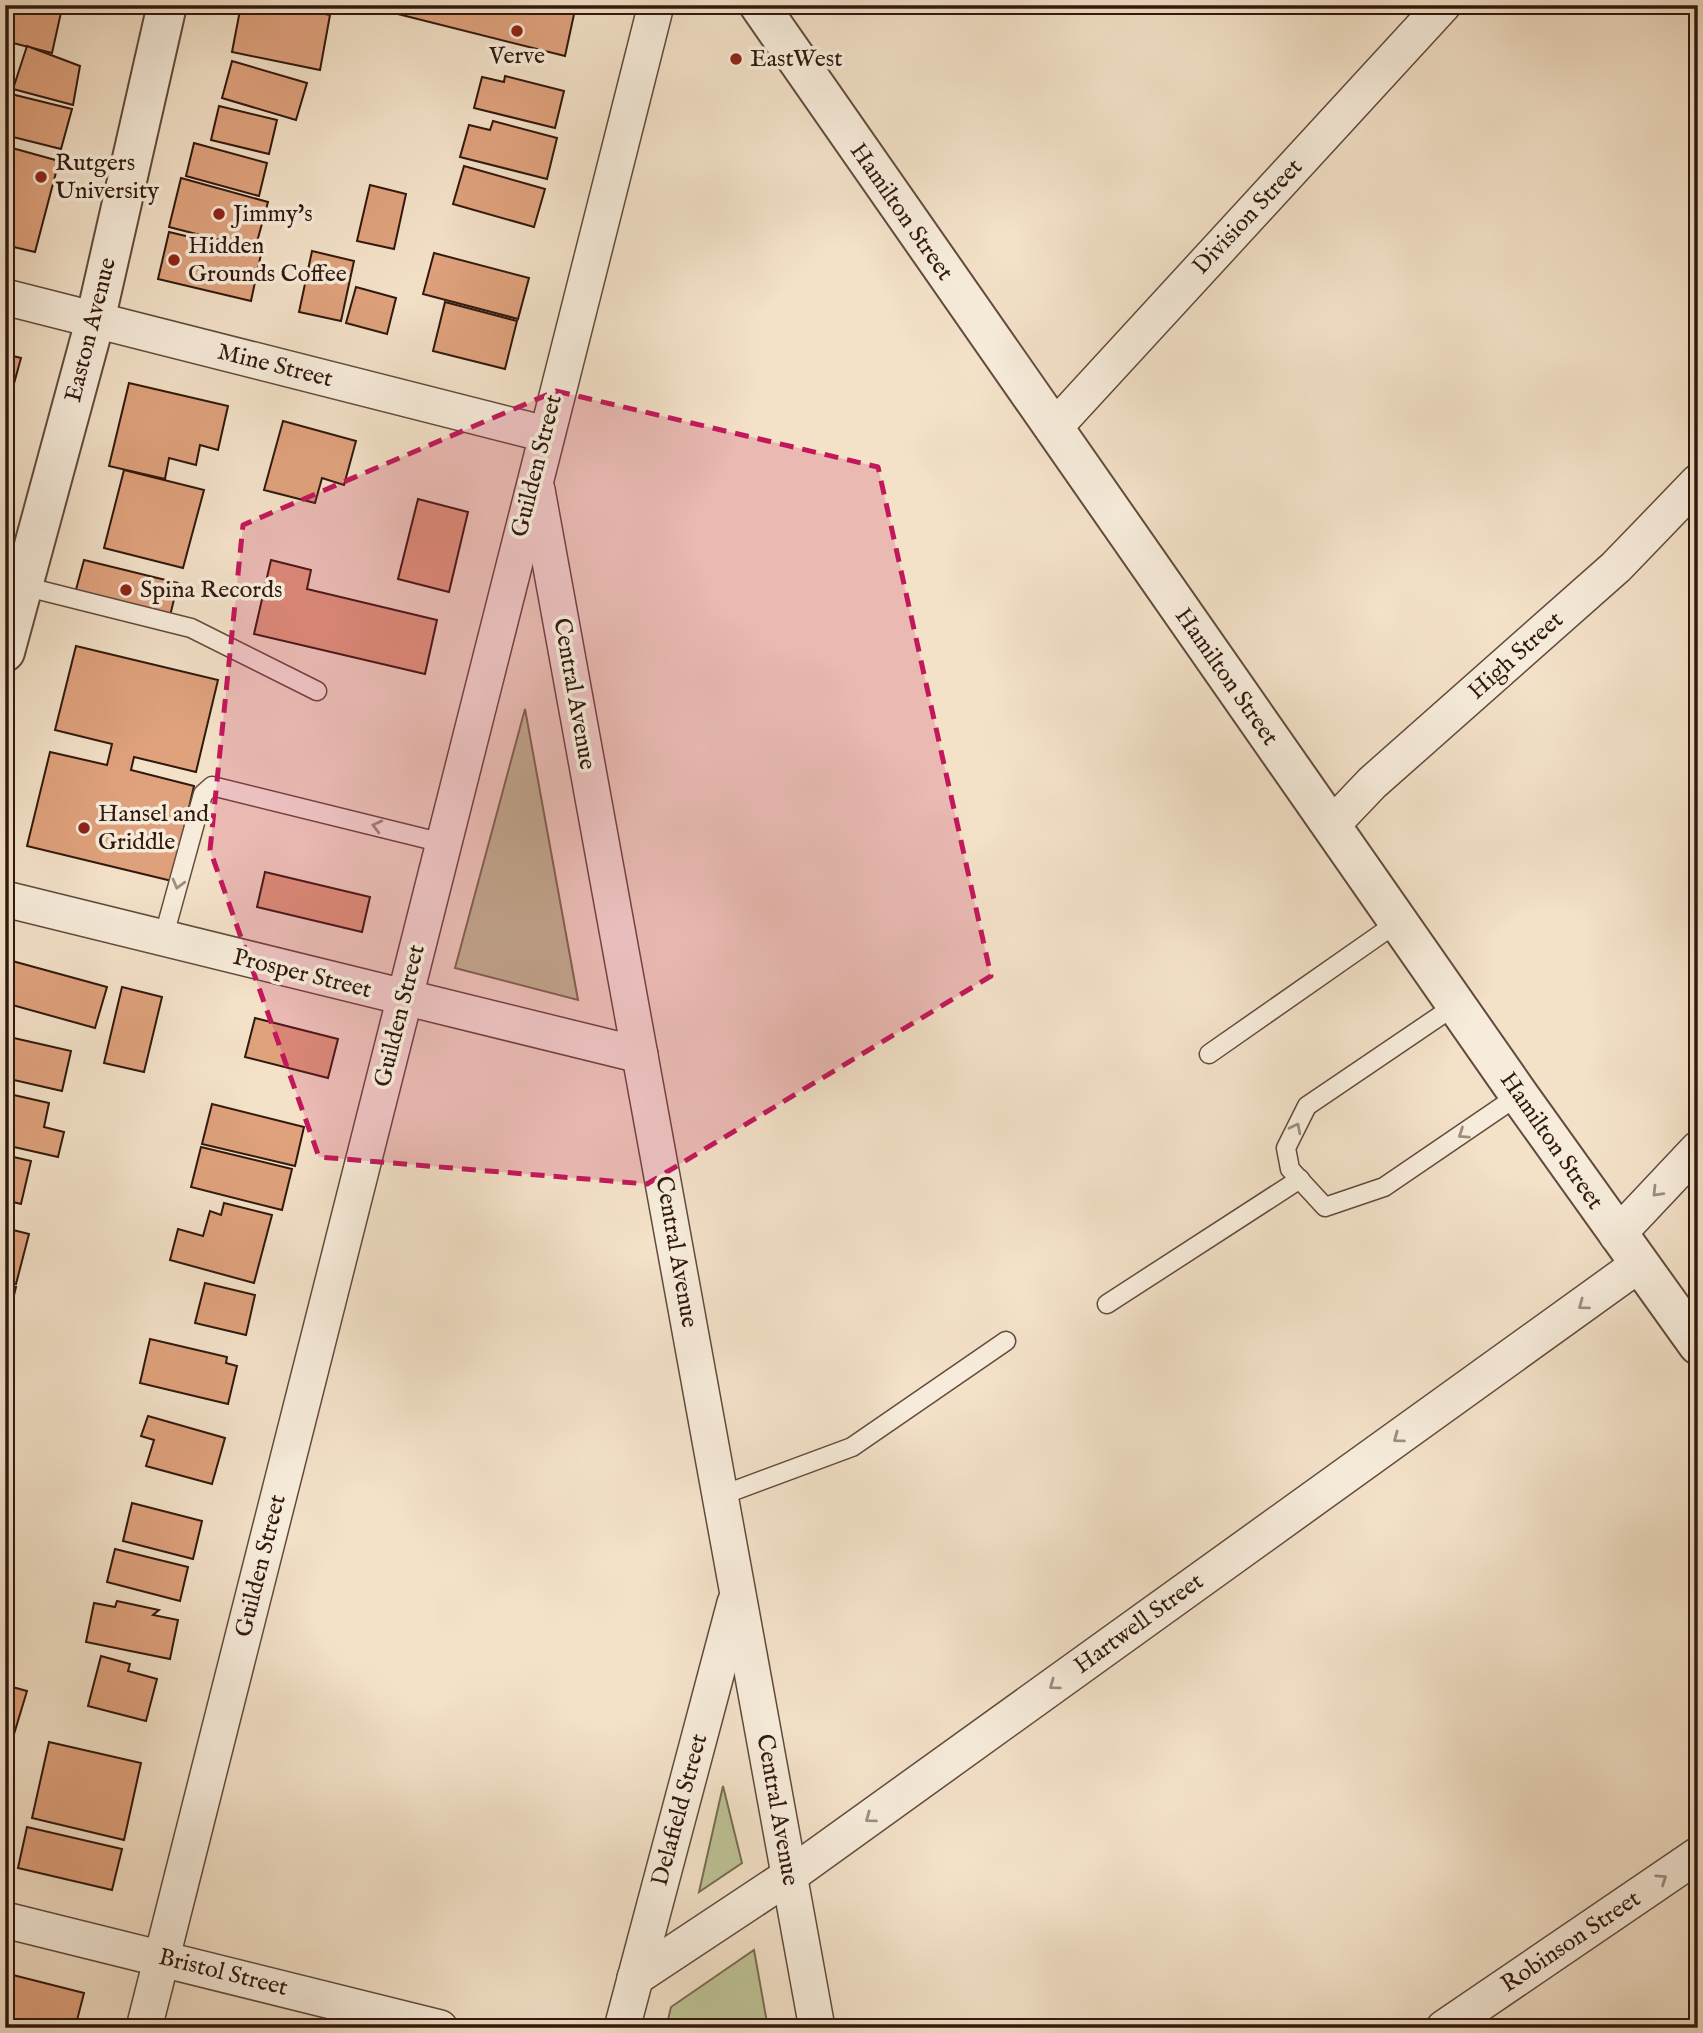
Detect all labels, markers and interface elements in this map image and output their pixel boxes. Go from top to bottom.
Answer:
marker: Verve [509,23,525,39]
place label: Verve [488,41,545,72]
place label: EastWest [750,44,842,75]
marker: EastWest [728,51,744,67]
street label: Hamilton Street [842,137,960,287]
place label: Rutgers University [55,148,159,207]
street label: Division Street [1186,152,1310,282]
marker: Rutgers University [33,169,49,185]
place label: Jimmy's [230,199,313,230]
marker: Jimmy's [211,206,227,222]
place label: Hidden Grounds Coffee [188,231,347,290]
marker: Hidden Grounds Coffee [166,252,182,268]
street label: Easton Avenue [58,255,124,405]
street label: Mine Street [214,337,336,395]
street label: Guilden Street [504,391,570,541]
place label: Spina Records [140,575,282,606]
marker: Spina Records [118,582,134,598]
street label: Hamilton Street [1167,602,1285,752]
street label: High Street [1462,605,1570,707]
street label: Central Avenue [545,616,603,772]
place label: Hansel and Griddle [98,799,209,858]
marker: Hansel and Griddle [76,820,92,836]
one-way arrow [371,820,383,834]
one-way arrow [172,878,186,890]
street label: Guilden Street [367,941,433,1091]
street label: Prosper Street [229,942,375,1006]
street label: Hamilton Street [1492,1066,1610,1216]
one-way arrow [1288,1123,1302,1135]
one-way arrow [1458,1126,1471,1138]
street label: Central Avenue [647,1174,705,1330]
one-way arrow [1653,1184,1666,1197]
one-way arrow [1578,1297,1591,1309]
one-way arrow [1393,1430,1406,1442]
street label: Guilden Street [228,1491,294,1641]
street label: Hartwell Street [1068,1567,1210,1681]
one-way arrow [1049,1677,1062,1689]
street label: Delafield Street [645,1730,715,1890]
street label: Central Avenue [748,1732,806,1888]
one-way arrow [865,1810,878,1822]
one-way arrow [1655,1874,1668,1887]
street label: Robinson Street [1495,1884,1647,2000]
street label: Bristol Street [155,1942,291,2004]

